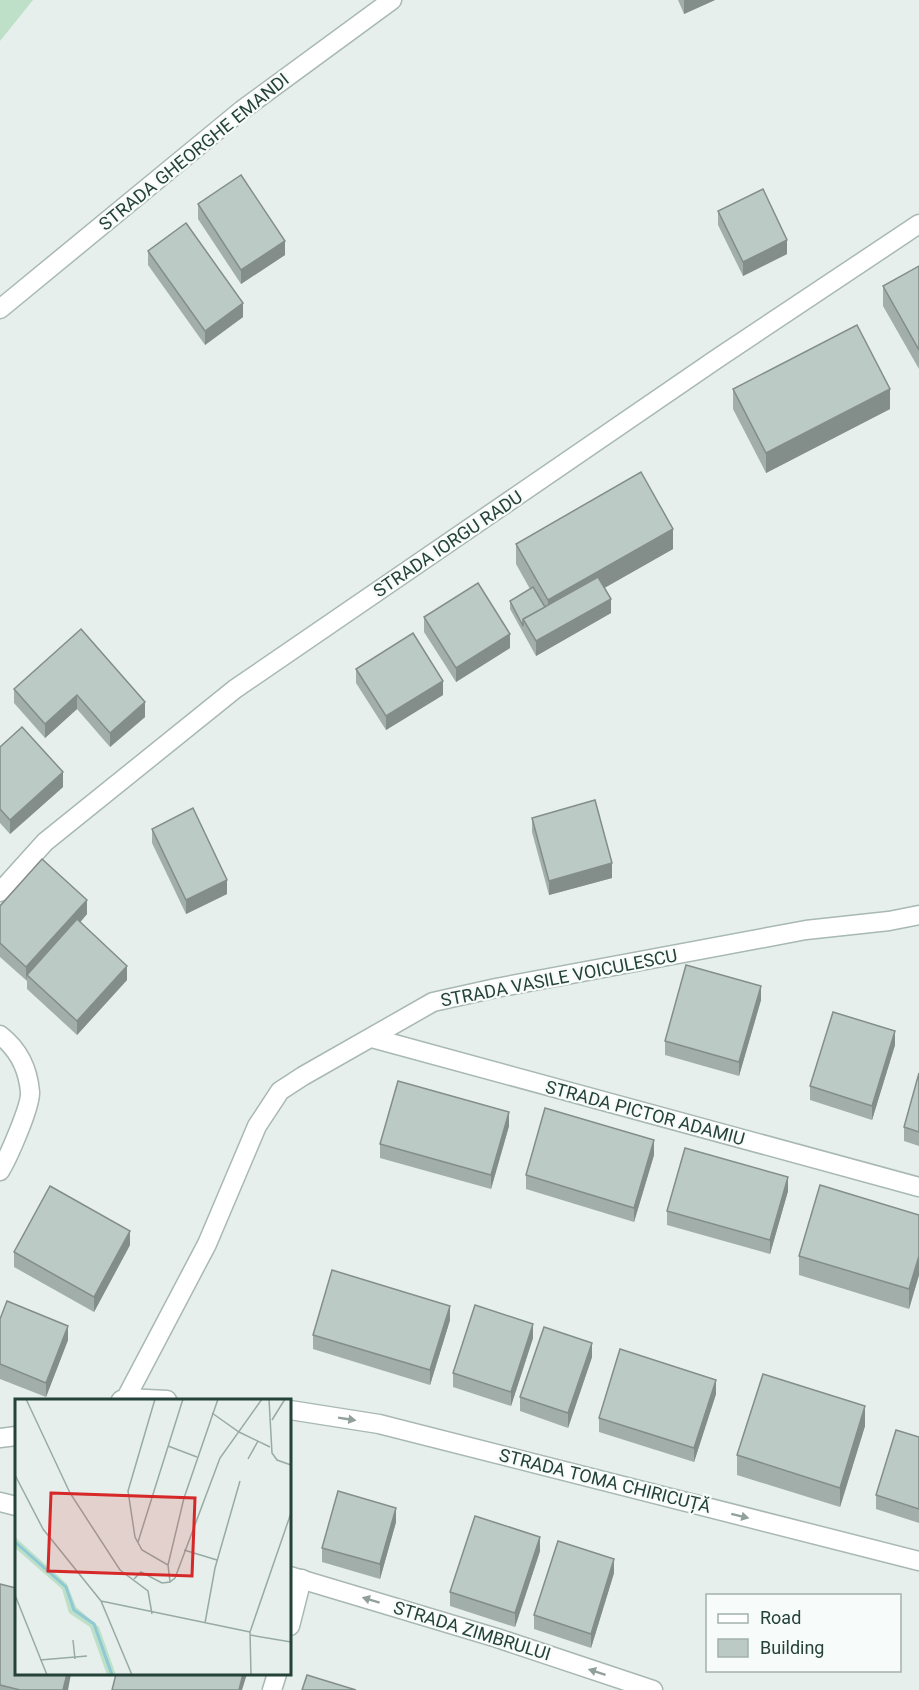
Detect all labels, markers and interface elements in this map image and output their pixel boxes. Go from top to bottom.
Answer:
street label: STRADA GHEORGHE EMANDI [95,69,293,235]
street label: STRADA IORGU RADU [369,486,526,601]
street label: STRADA VASILE VOICULESCU [439,944,679,1011]
street label: STRADA PICTOR ADAMIU [543,1076,747,1149]
inset map [15,1399,291,1675]
one-way arrow [338,1415,357,1424]
street label: STRADA TOMA CHIRICUȚĂ [497,1444,713,1518]
one-way arrow [731,1511,750,1521]
legend [706,1594,901,1672]
one-way arrow [362,1595,380,1604]
street label: STRADA ZIMBRULUI [391,1597,553,1664]
text: Road [760,1607,801,1628]
text: Building [760,1637,824,1658]
one-way arrow [588,1666,606,1676]

